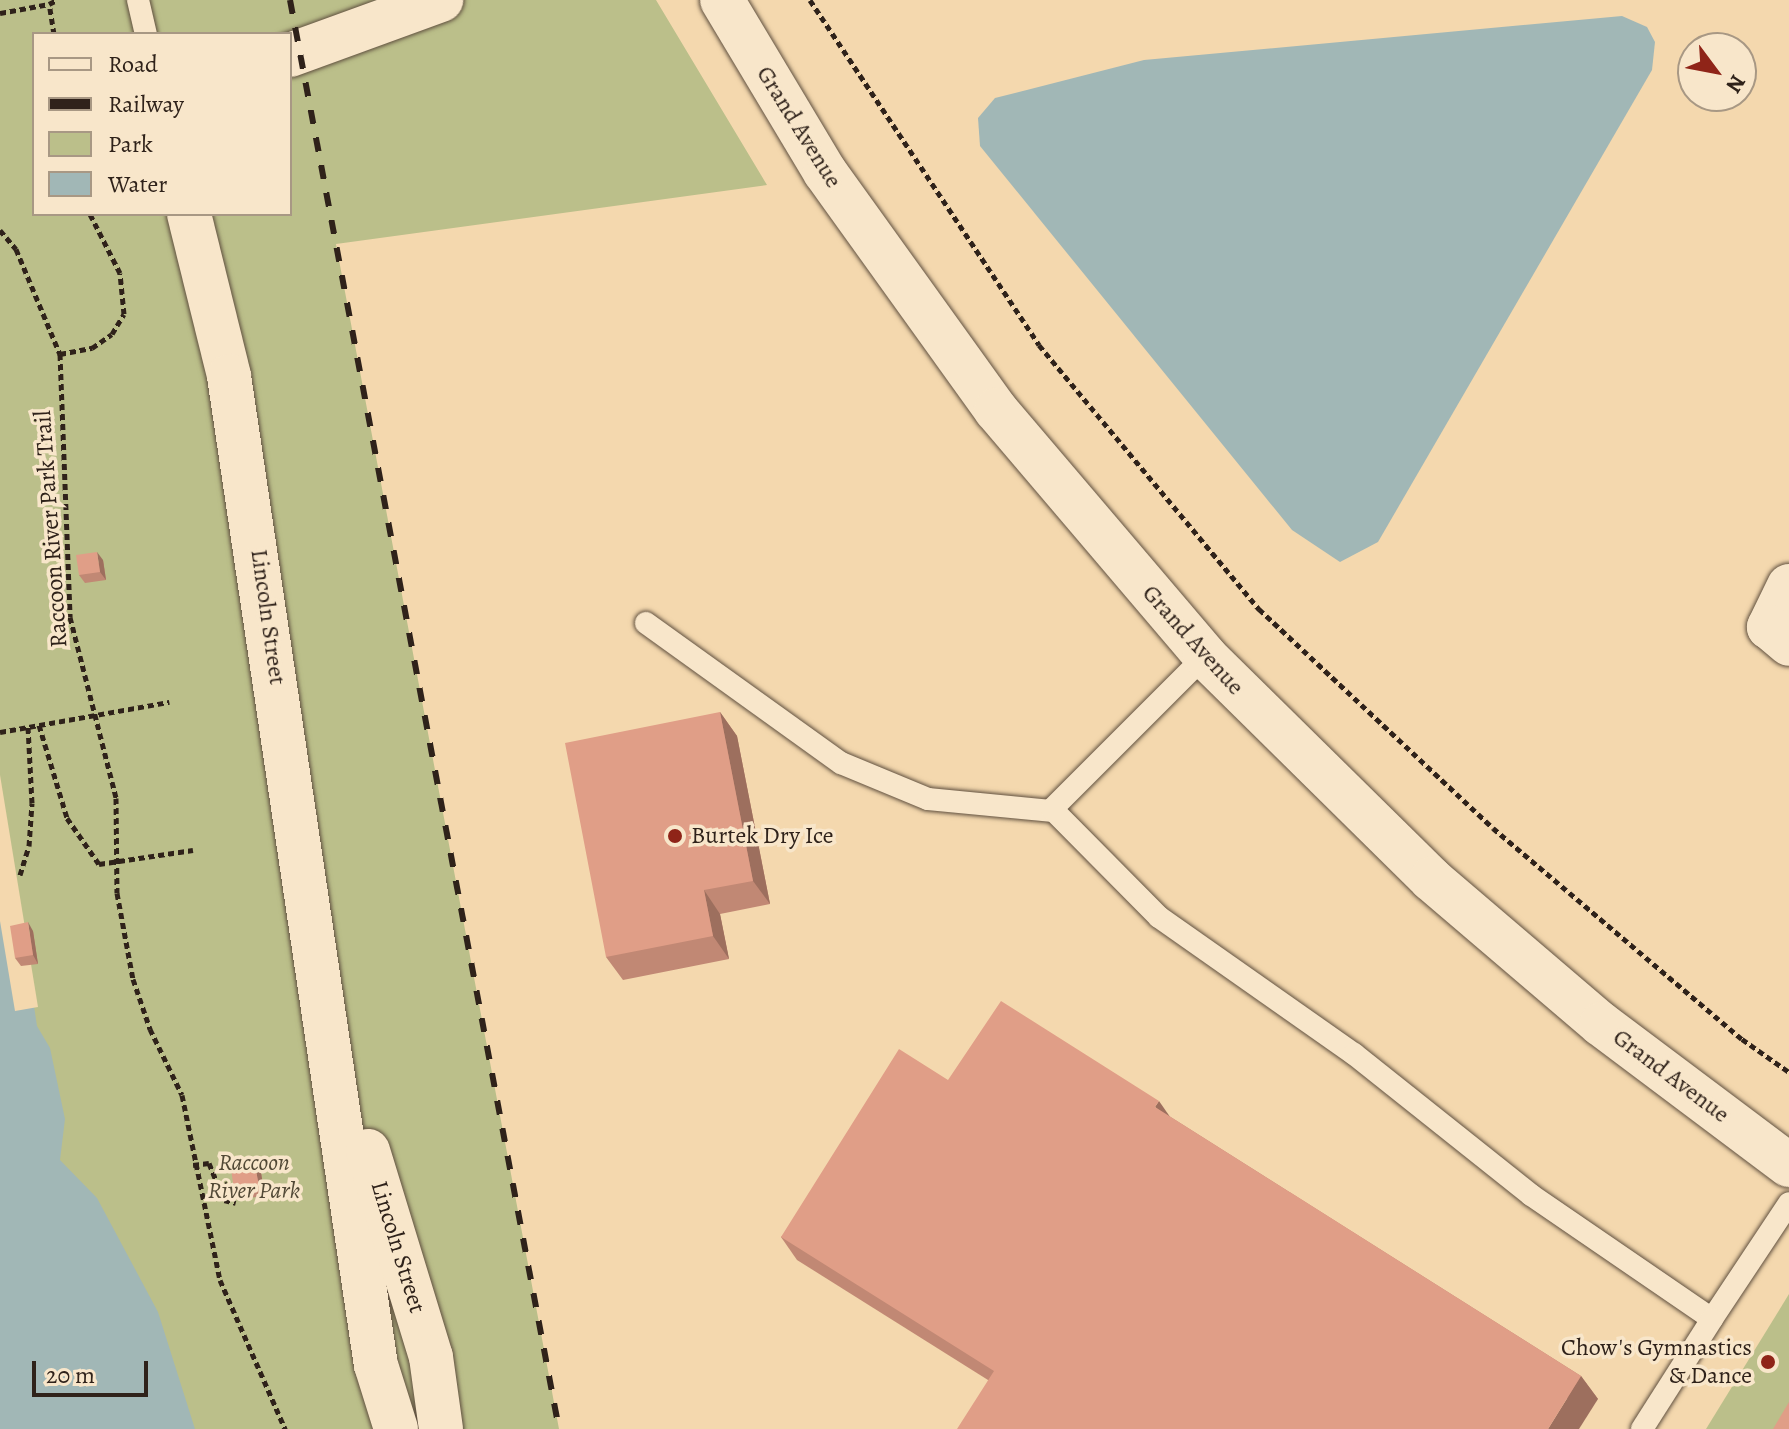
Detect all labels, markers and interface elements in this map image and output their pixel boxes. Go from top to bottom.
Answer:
legend [32,32,292,216]
north arrow [1677,32,1757,112]
text: Road [108,48,158,80]
street label: Grand Avenue [750,61,848,193]
text: N [1719,69,1753,98]
text: Railway [108,88,184,120]
text: Park [108,128,153,160]
text: Water [108,168,168,200]
street label: Raccoon River Park Trail [28,409,74,649]
street label: Lincoln Street [244,547,292,687]
street label: Grand Avenue [1136,579,1250,701]
place label: Burtek Dry Ice [691,822,833,850]
marker: Burtek Dry Ice [666,827,684,845]
street label: Grand Avenue [1607,1023,1735,1129]
park label: Raccoon River Park [208,1149,300,1205]
street label: Lincoln Street [364,1177,432,1317]
place label: Chow's Gymnastics & Dance [1561,1334,1752,1390]
scale bar [36,1345,152,1395]
marker: Chow's Gymnastics & Dance [1759,1353,1777,1371]
text: 20 m [46,1359,95,1391]

